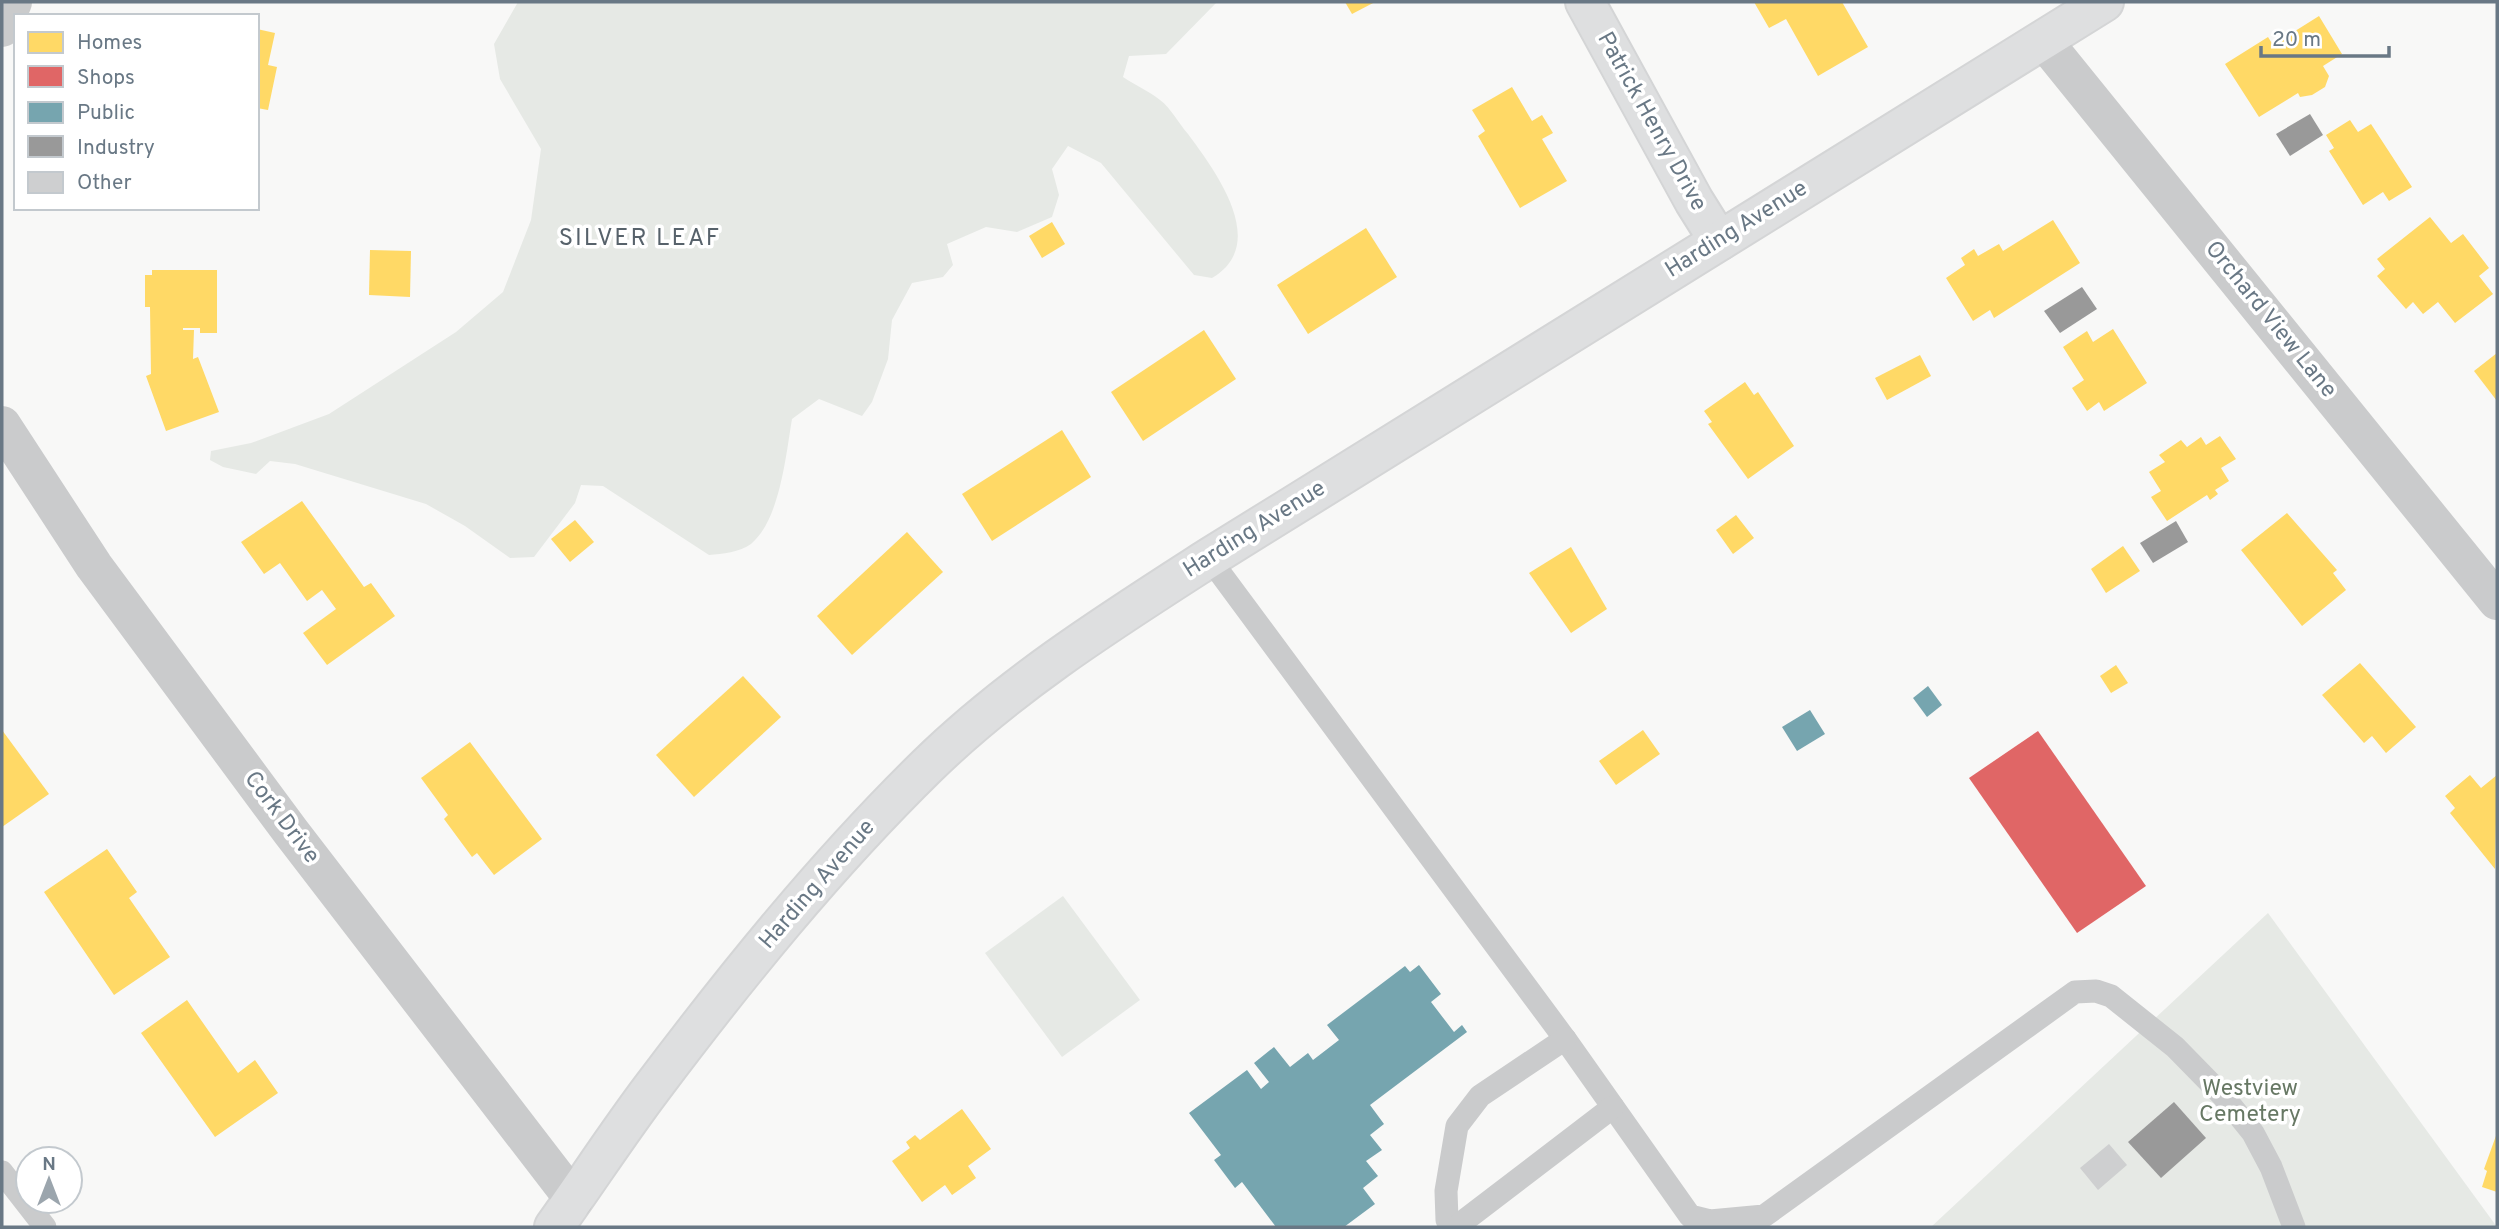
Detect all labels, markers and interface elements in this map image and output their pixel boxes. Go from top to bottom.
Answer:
legend [14,14,259,210]
scale bar [2261,14,2389,58]
street label: Patrick Henry Drive [1590,27,1712,217]
text: 20 m [2272,27,2321,54]
text: Homes [77,30,142,57]
text: Shops [77,65,135,92]
text: Public [77,100,135,127]
text: Industry [77,135,155,162]
text: Other [77,170,132,197]
street label: Harding Avenue [1660,175,1814,285]
district label: SILVER LEAF [559,224,721,254]
street label: Orchard View Lane [2198,236,2342,404]
street label: Harding Avenue [1178,475,1332,585]
street label: Cork Drive [237,766,325,870]
street label: Harding Avenue [754,814,882,956]
park label: Westview Cemetery [2199,1075,2301,1130]
north arrow [14,1145,84,1215]
text: N [42,1153,56,1177]

